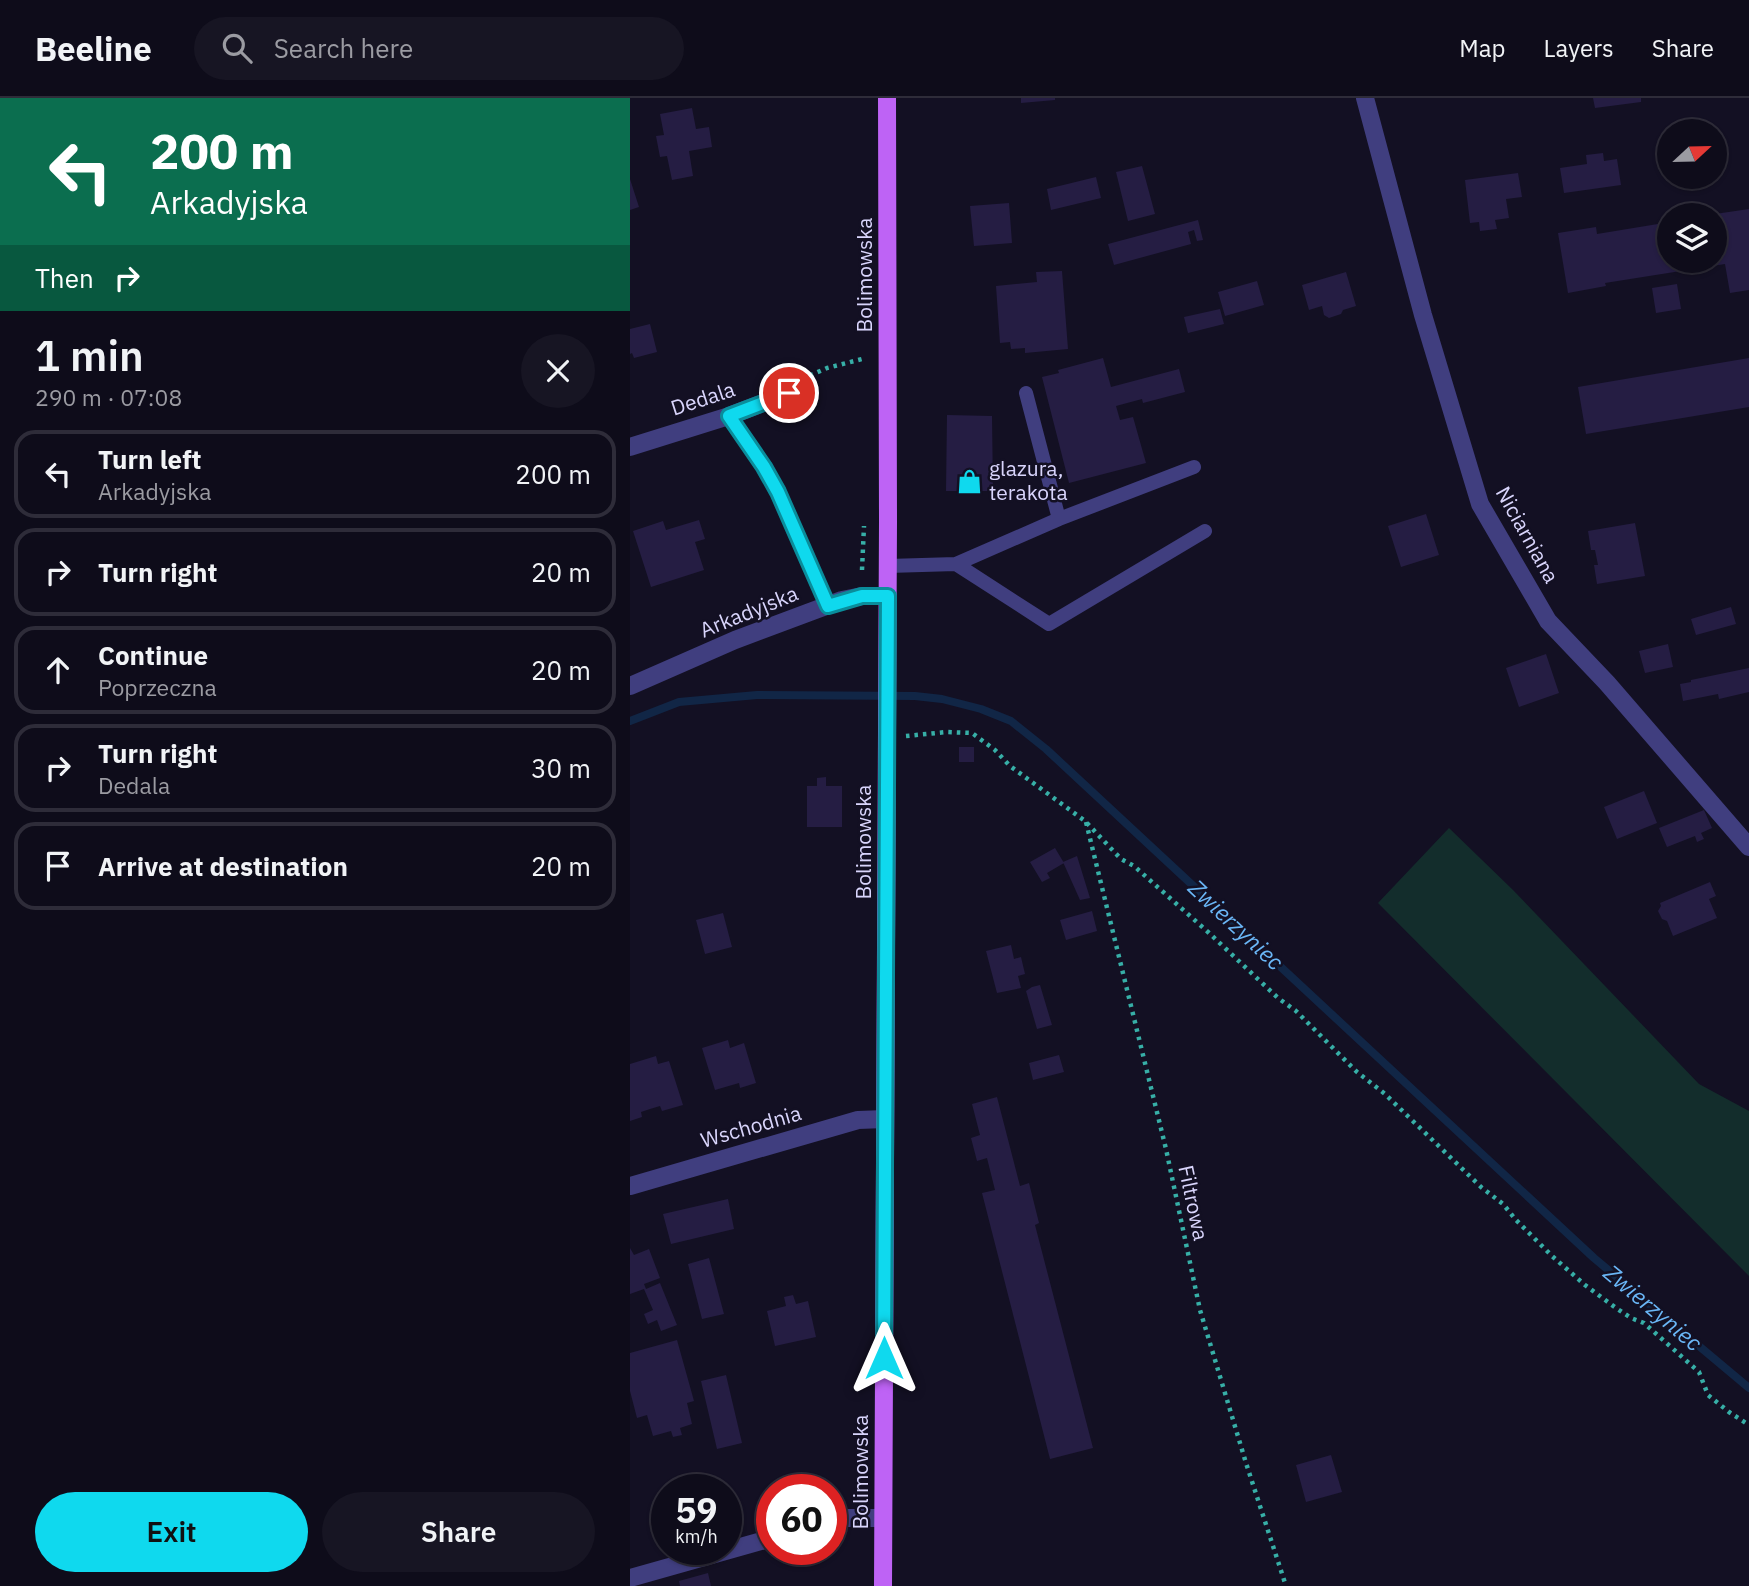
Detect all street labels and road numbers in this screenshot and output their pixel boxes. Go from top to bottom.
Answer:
street label: Bolimowska [850,218,878,332]
street label: Dedala [667,375,738,422]
street label: Niciarniana [1490,481,1566,588]
street label: Arkadyjska [695,579,802,643]
street label: Bolimowska [849,785,877,899]
street label: Wschodnia [697,1098,804,1154]
street label: Filtrowa [1172,1163,1216,1243]
street label: Bolimowska [846,1415,874,1529]

